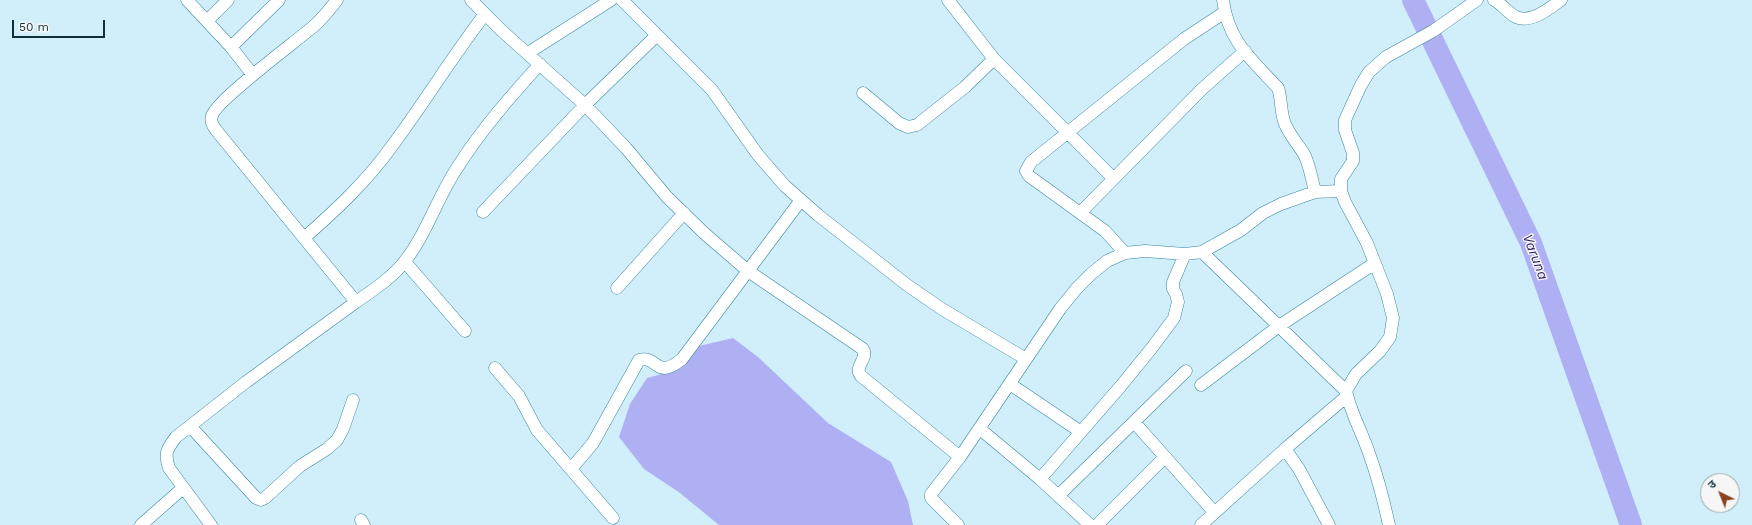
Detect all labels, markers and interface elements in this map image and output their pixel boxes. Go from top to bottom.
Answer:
scale bar [14,12,107,38]
text: 50 m [19,20,49,34]
water label: Varuna [1519,232,1551,282]
north arrow [1700,473,1740,513]
text: उ [1705,478,1719,492]

